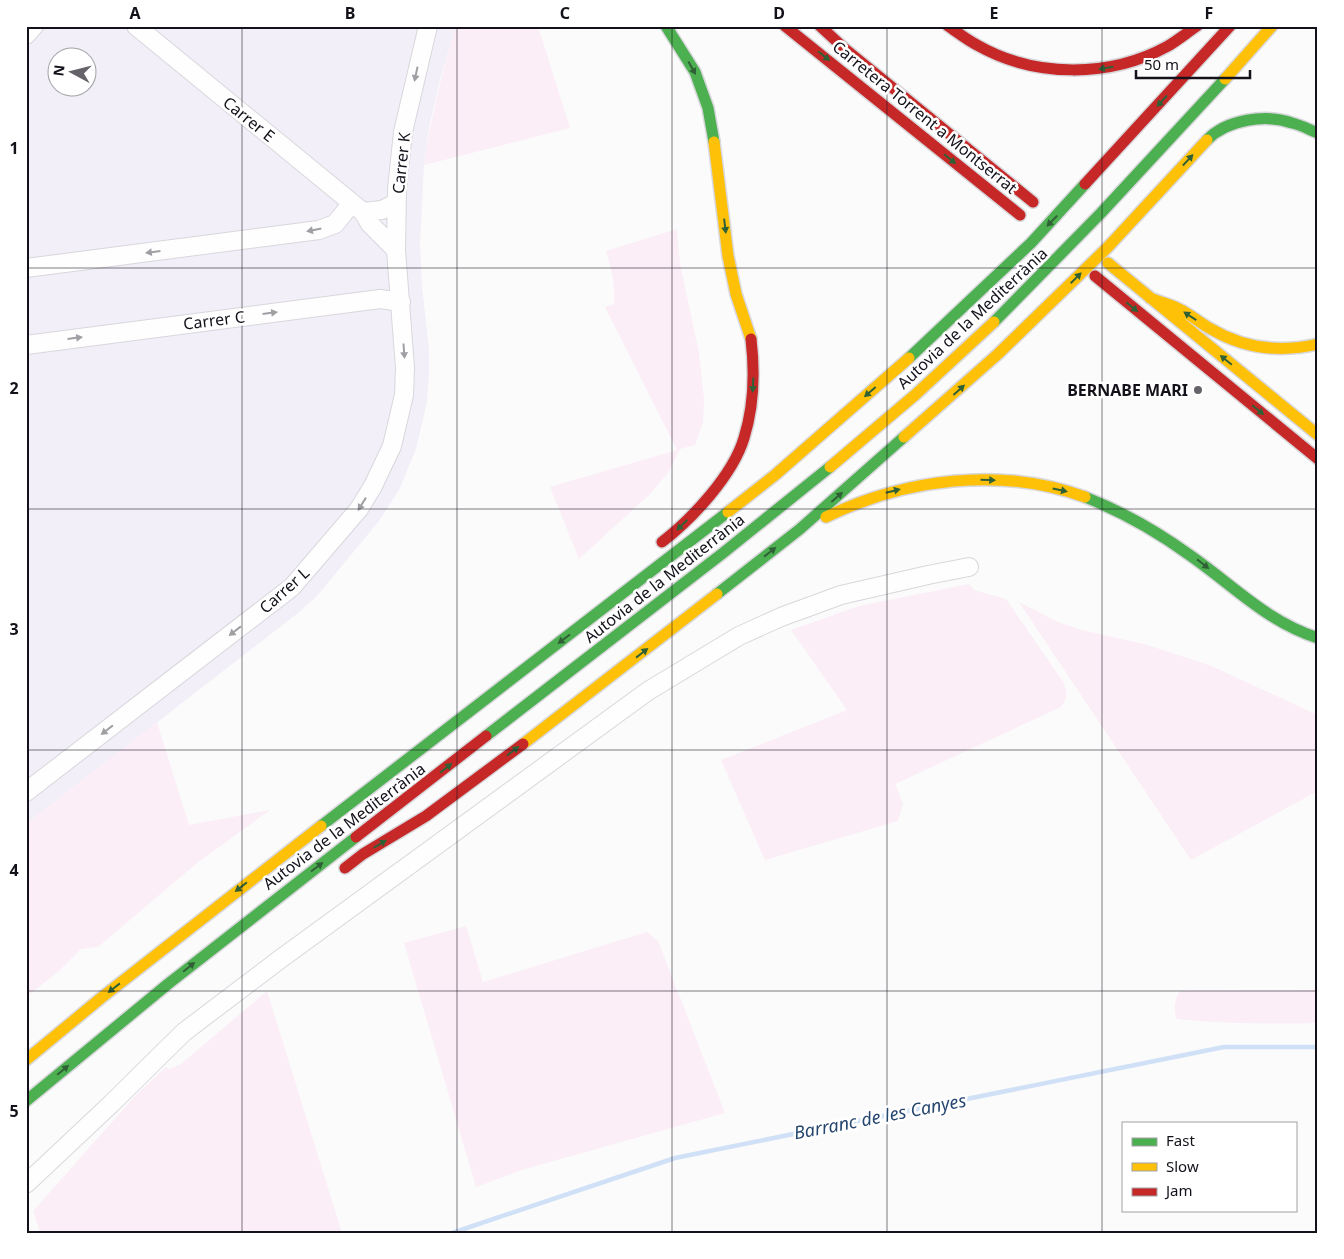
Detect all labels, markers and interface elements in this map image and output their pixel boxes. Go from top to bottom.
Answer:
text: A [129,2,141,24]
text: B [345,2,355,24]
text: C [560,2,570,24]
text: D [773,2,785,24]
text: E [990,2,999,24]
text: F [1205,2,1213,24]
street label: Carretera Torrent a Montserrat [828,36,1022,199]
north arrow [48,48,98,98]
scale bar [1136,48,1250,80]
one-way arrow [817,51,830,62]
text: 50 m [1144,54,1179,74]
one-way arrow [688,60,696,75]
text: N [48,64,69,77]
one-way arrow [1098,64,1114,72]
one-way arrow [412,66,420,81]
street label: Carrer E [218,91,280,147]
one-way arrow [1157,95,1168,108]
street label: Carrer K [387,131,415,195]
text: 1 [9,137,19,159]
one-way arrow [943,153,956,164]
one-way arrow [1182,154,1194,166]
one-way arrow [1046,215,1058,227]
one-way arrow [721,218,729,234]
one-way arrow [306,227,322,235]
street label: Autovia de la Mediterrània [892,242,1052,394]
one-way arrow [145,248,161,256]
one-way arrow [1070,272,1082,284]
one-way arrow [1126,302,1139,313]
street label: Carrer C [182,305,246,335]
one-way arrow [263,309,279,317]
one-way arrow [1183,311,1197,321]
one-way arrow [67,334,83,342]
one-way arrow [401,343,409,359]
one-way arrow [1220,354,1233,365]
text: 2 [9,377,19,399]
one-way arrow [749,377,757,393]
place label: BERNABE MARI [1067,379,1188,401]
one-way arrow [952,384,965,395]
marker: BERNABE MARI [1192,384,1204,396]
one-way arrow [864,387,877,398]
one-way arrow [1251,404,1264,415]
one-way arrow [981,477,997,485]
one-way arrow [1052,486,1067,494]
one-way arrow [886,487,901,495]
one-way arrow [830,491,842,503]
one-way arrow [357,498,366,511]
street label: Autovia de la Mediterrània [579,508,749,648]
one-way arrow [676,519,688,531]
one-way arrow [763,547,776,558]
one-way arrow [1196,559,1209,570]
street label: Carrer L [254,562,314,618]
text: 3 [9,618,19,640]
one-way arrow [228,626,242,636]
one-way arrow [558,634,571,645]
one-way arrow [635,647,648,658]
one-way arrow [100,725,113,735]
one-way arrow [506,746,520,756]
street label: Autovia de la Mediterrània [258,758,430,894]
one-way arrow [439,763,453,773]
one-way arrow [373,839,386,848]
text: 4 [9,859,19,881]
one-way arrow [310,861,323,872]
one-way arrow [235,882,248,893]
one-way arrow [182,962,196,972]
one-way arrow [107,983,120,993]
one-way arrow [57,1064,69,1076]
water label: Barranc de les Canyes [792,1087,968,1144]
text: 5 [9,1100,19,1122]
legend [1122,1122,1296,1212]
text: Fast [1166,1130,1195,1150]
text: Slow [1166,1156,1199,1176]
text: Jam [1164,1180,1193,1200]

